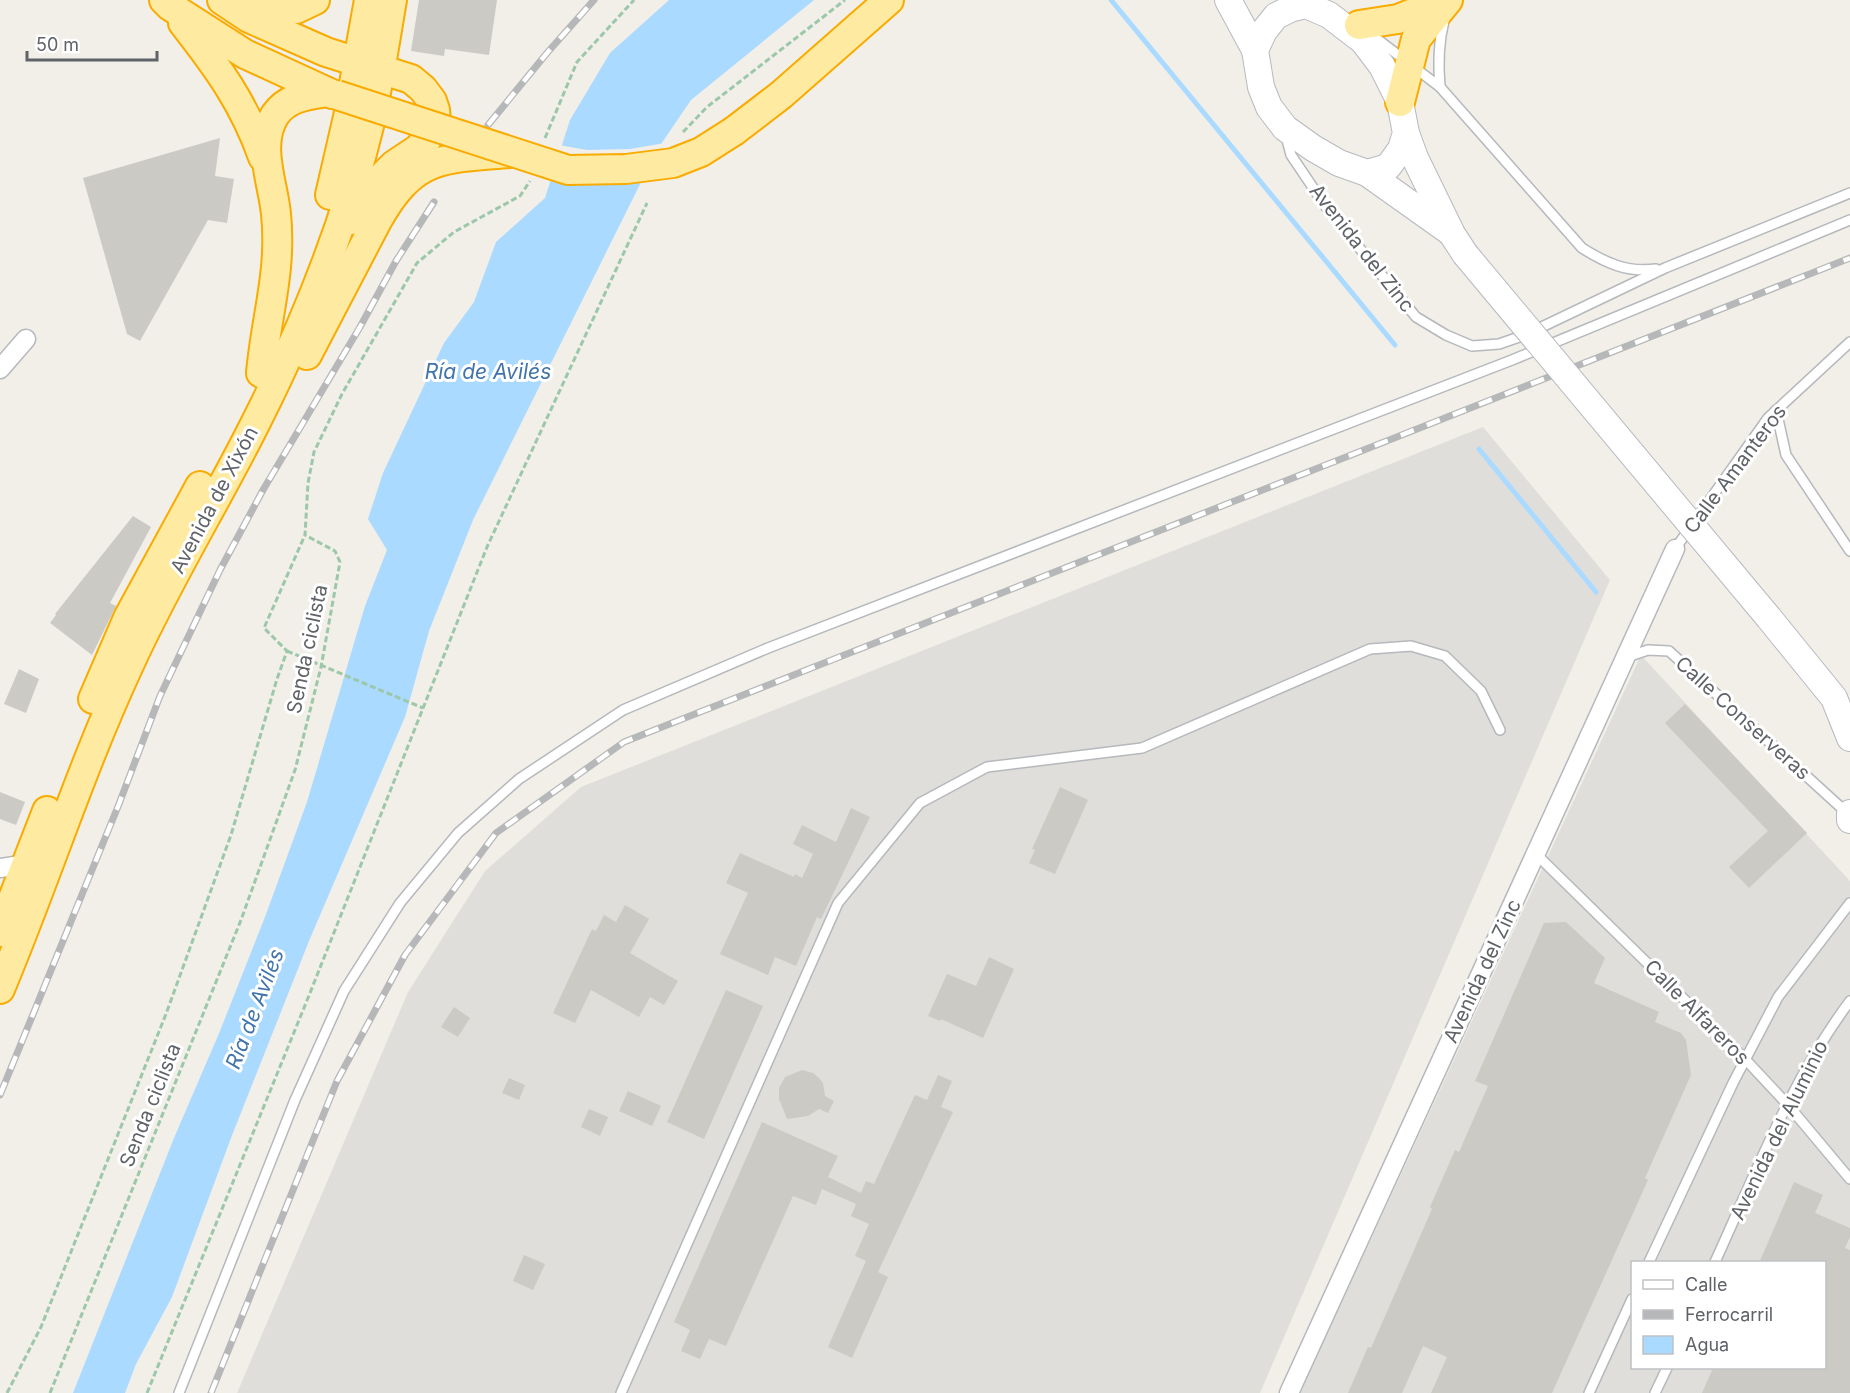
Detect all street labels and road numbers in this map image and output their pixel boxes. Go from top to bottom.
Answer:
street label: Avenida del Zinc [1305,179,1419,317]
street label: Calle Amanteros [1679,400,1791,538]
street label: Avenida de Xixón [165,422,263,578]
street label: Senda ciclista [282,582,332,716]
street label: Calle Conserveras [1671,651,1815,785]
street label: Avenida del Zinc [1438,895,1526,1047]
street label: Calle Alfareros [1640,955,1754,1069]
street label: Avenida del Aluminio [1725,1036,1833,1224]
street label: Senda ciclista [114,1040,186,1170]

